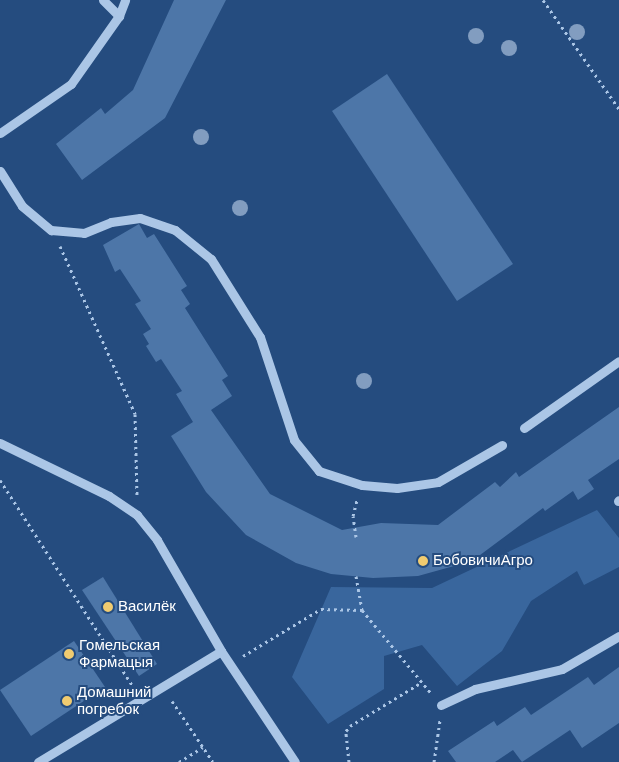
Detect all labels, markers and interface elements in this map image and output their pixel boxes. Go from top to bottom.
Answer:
place label: БобовичиАгро [433,552,533,570]
marker: БобовичиАгро [417,555,429,567]
place label: Василёк [118,598,176,616]
marker: Василёк [102,601,114,613]
place label: Гомельская Фармацыя [79,636,160,671]
marker: Гомельская Фармацыя [63,648,75,660]
place label: Домашний погребок [77,683,151,718]
marker: Домашний погребок [61,695,73,707]

